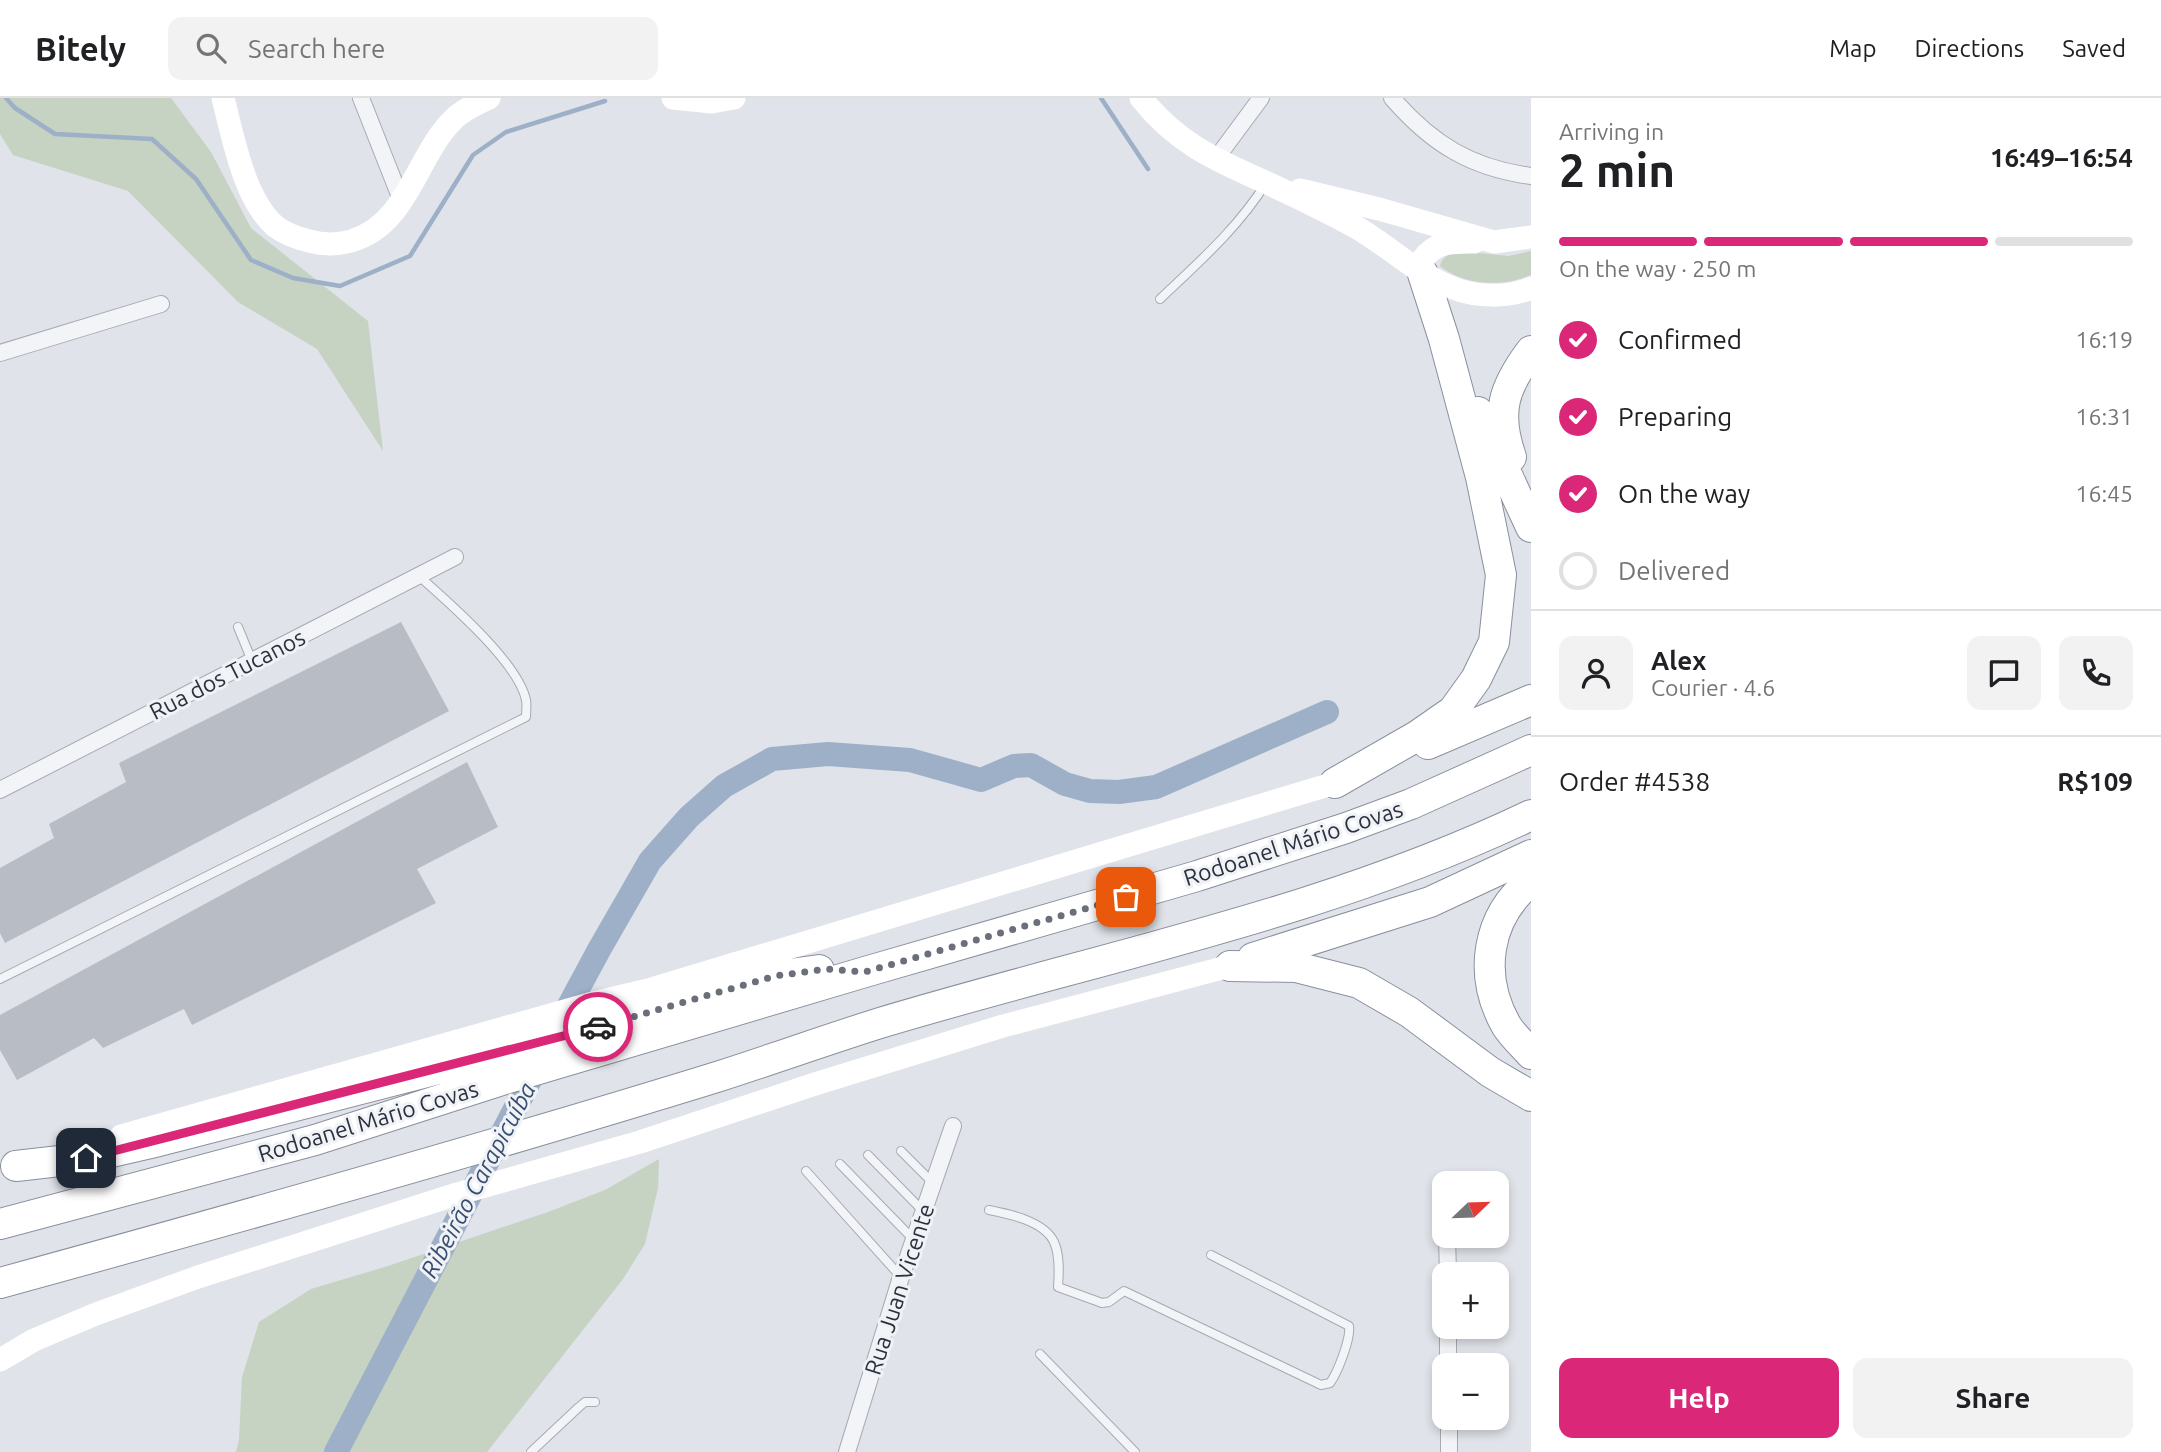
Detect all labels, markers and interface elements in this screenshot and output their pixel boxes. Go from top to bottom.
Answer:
search box [168,17,658,80]
icon: search [192,29,230,67]
text: Bitely [35,30,126,67]
text: Search here [248,34,385,63]
text: Map [1829,35,1876,62]
text: Directions [1914,35,2024,62]
text: Saved [2062,35,2126,62]
text: Arriving in [1559,119,1664,144]
text: 16:49–16:54 [1990,143,2133,172]
text: 2 min [1559,144,1675,196]
text: On the way · 250 m [1559,256,1756,281]
icon: check [1559,321,1597,359]
text: Confirmed [1618,325,1742,354]
text: 16:19 [2075,327,2133,352]
icon: check [1559,398,1597,436]
text: Preparing [1618,402,1732,431]
text: 16:31 [2075,404,2133,429]
icon: check [1559,475,1597,513]
text: On the way [1618,479,1750,508]
text: 16:45 [2075,481,2133,506]
text: Delivered [1618,556,1730,585]
street label: Rua dos Tucanos [145,624,309,724]
button: person [1559,636,1633,710]
button: chat [1967,636,2041,710]
button: phone [2059,636,2133,710]
text: Alex [1651,646,1706,675]
text: Courier · 4.6 [1651,675,1775,700]
text: Order #4538 [1559,767,1710,796]
text: R$109 [2057,767,2133,796]
street label: Rodoanel Mário Covas [1180,796,1406,890]
pin [1096,867,1156,927]
icon: bag [1107,878,1145,916]
courier [563,992,633,1062]
icon: car [579,1008,617,1046]
street label: Rodoanel Mário Covas [255,1076,481,1166]
water label: Ribeirão Carapicuíba [415,1078,541,1282]
pin [56,1128,116,1188]
icon: home [67,1139,105,1177]
north arrow [1432,1171,1508,1248]
map controls [1432,1171,1509,1430]
street label: Rua Juan Vicente [860,1200,938,1378]
button: + [1432,1262,1509,1339]
button: − [1432,1353,1509,1430]
button: Help [1559,1358,1839,1438]
button: Share [1853,1358,2133,1438]

